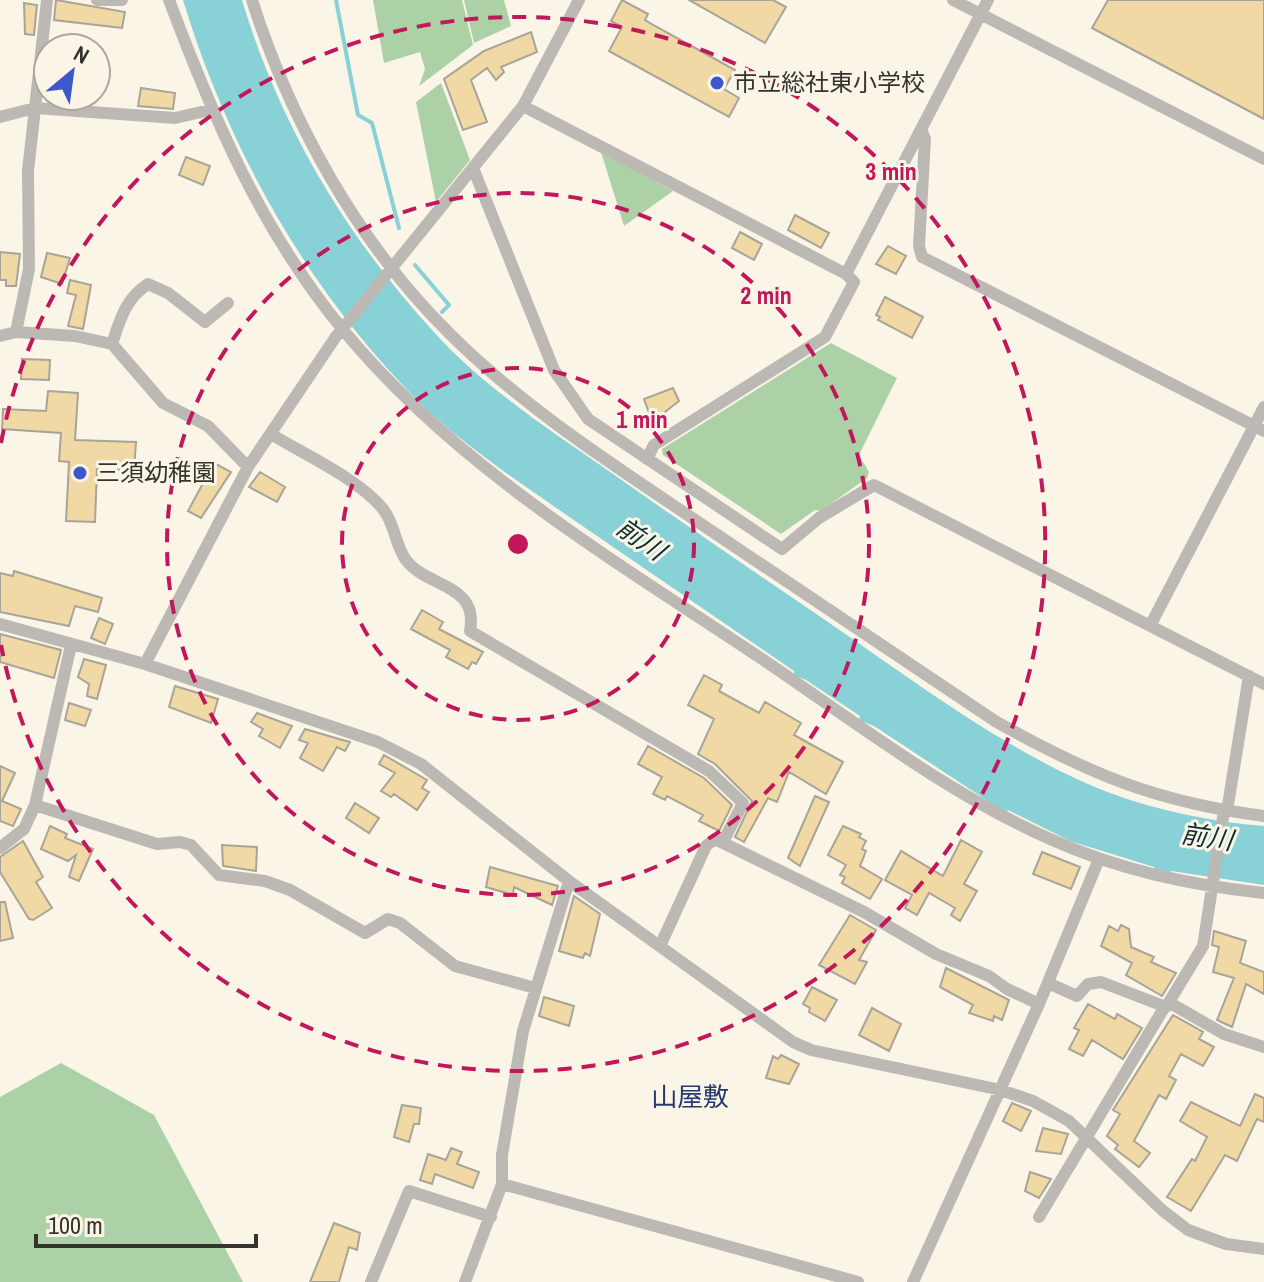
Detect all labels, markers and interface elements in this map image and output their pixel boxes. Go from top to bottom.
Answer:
north arrow [32,32,112,112]
text: N [69,38,95,71]
place label: 市立総社東小学校 [733,66,925,98]
marker: 市立総社東小学校 [708,74,726,92]
text: 3 min [865,155,917,187]
text: 2 min [740,279,792,311]
text: 1 min [616,403,668,435]
place label: 三須幼稚園 [96,456,216,488]
marker: 三須幼稚園 [71,464,89,482]
water label: 前川 [610,509,675,570]
centre of rings [504,530,532,558]
water label: 前川 [1179,816,1238,858]
district label: 山屋敷 [651,1079,729,1114]
scale bar [36,1198,256,1248]
text: 100 m [48,1209,103,1241]

